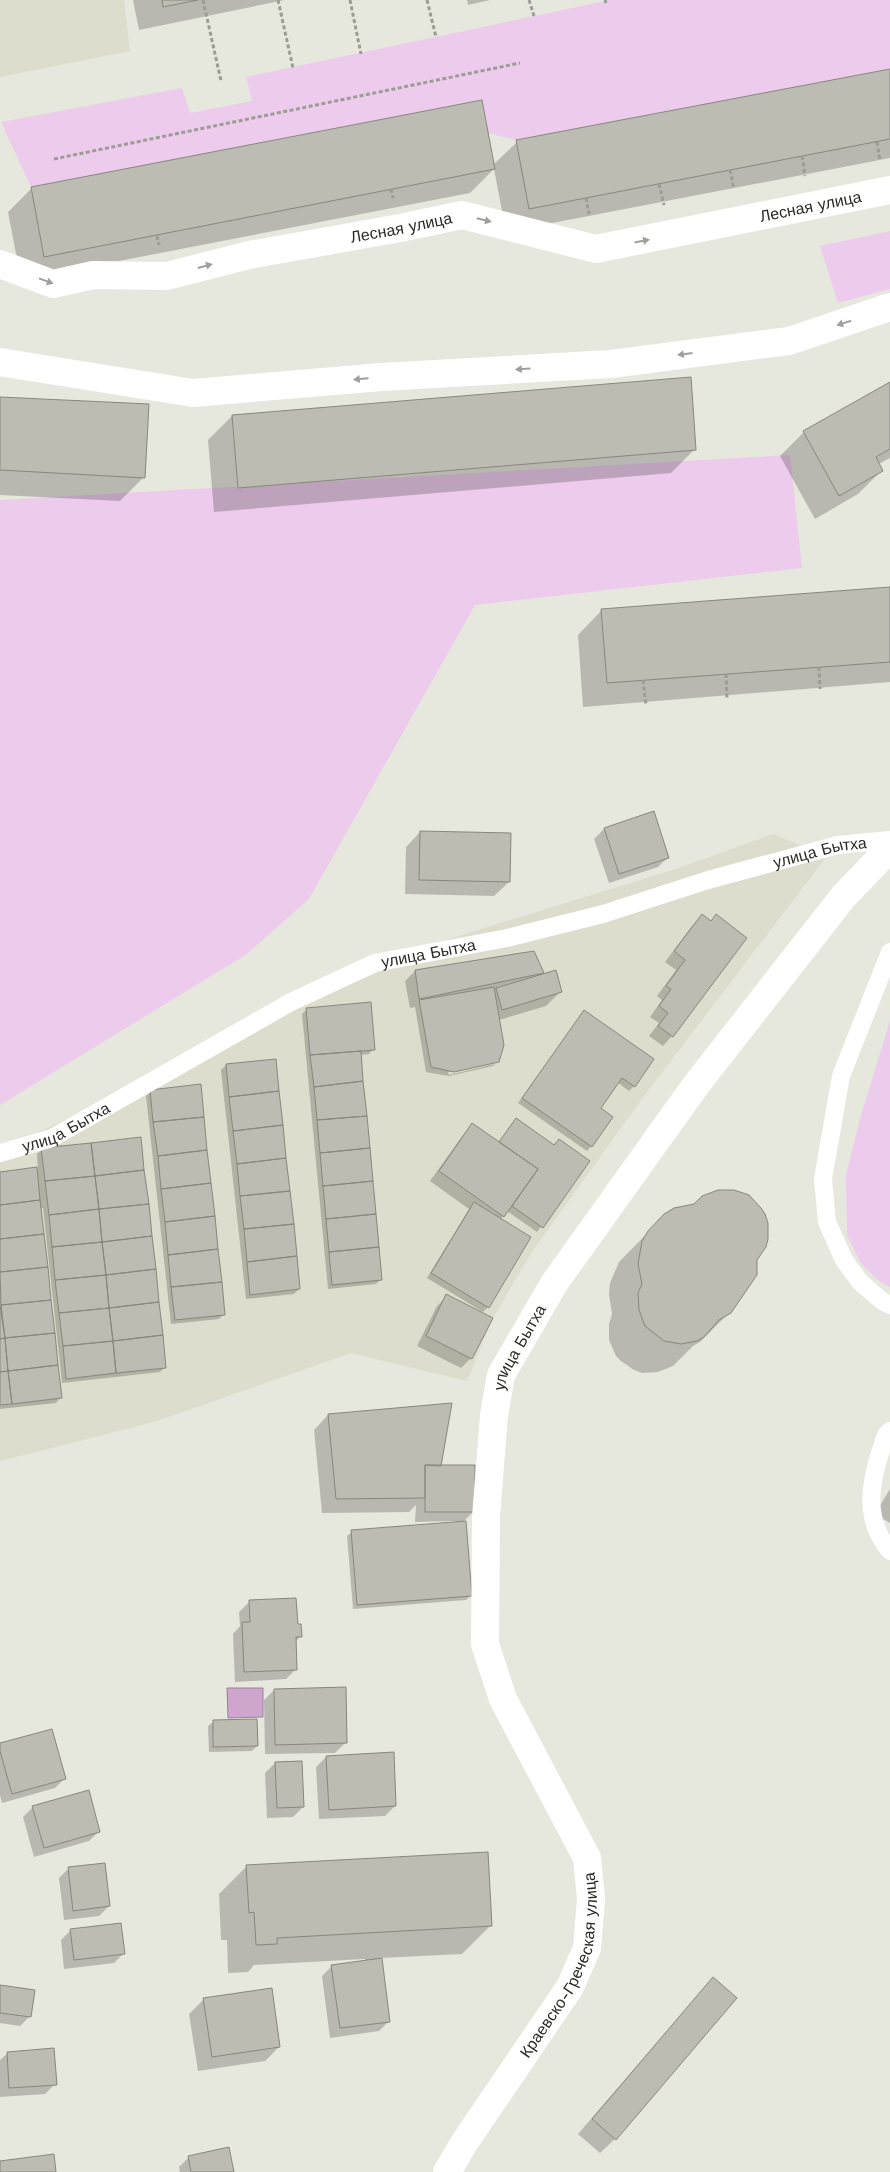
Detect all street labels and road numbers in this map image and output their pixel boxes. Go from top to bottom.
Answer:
street label: Лесная улица [758,187,863,226]
street label: Лесная улица [349,208,454,247]
street label: улица Бытха [771,833,868,872]
street label: улица Бытха [380,935,477,972]
street label: улица Бытха [20,1098,113,1156]
street label: улица Бытха [489,1301,550,1392]
street label: Краевско-Греческая улица [516,1871,601,2061]

